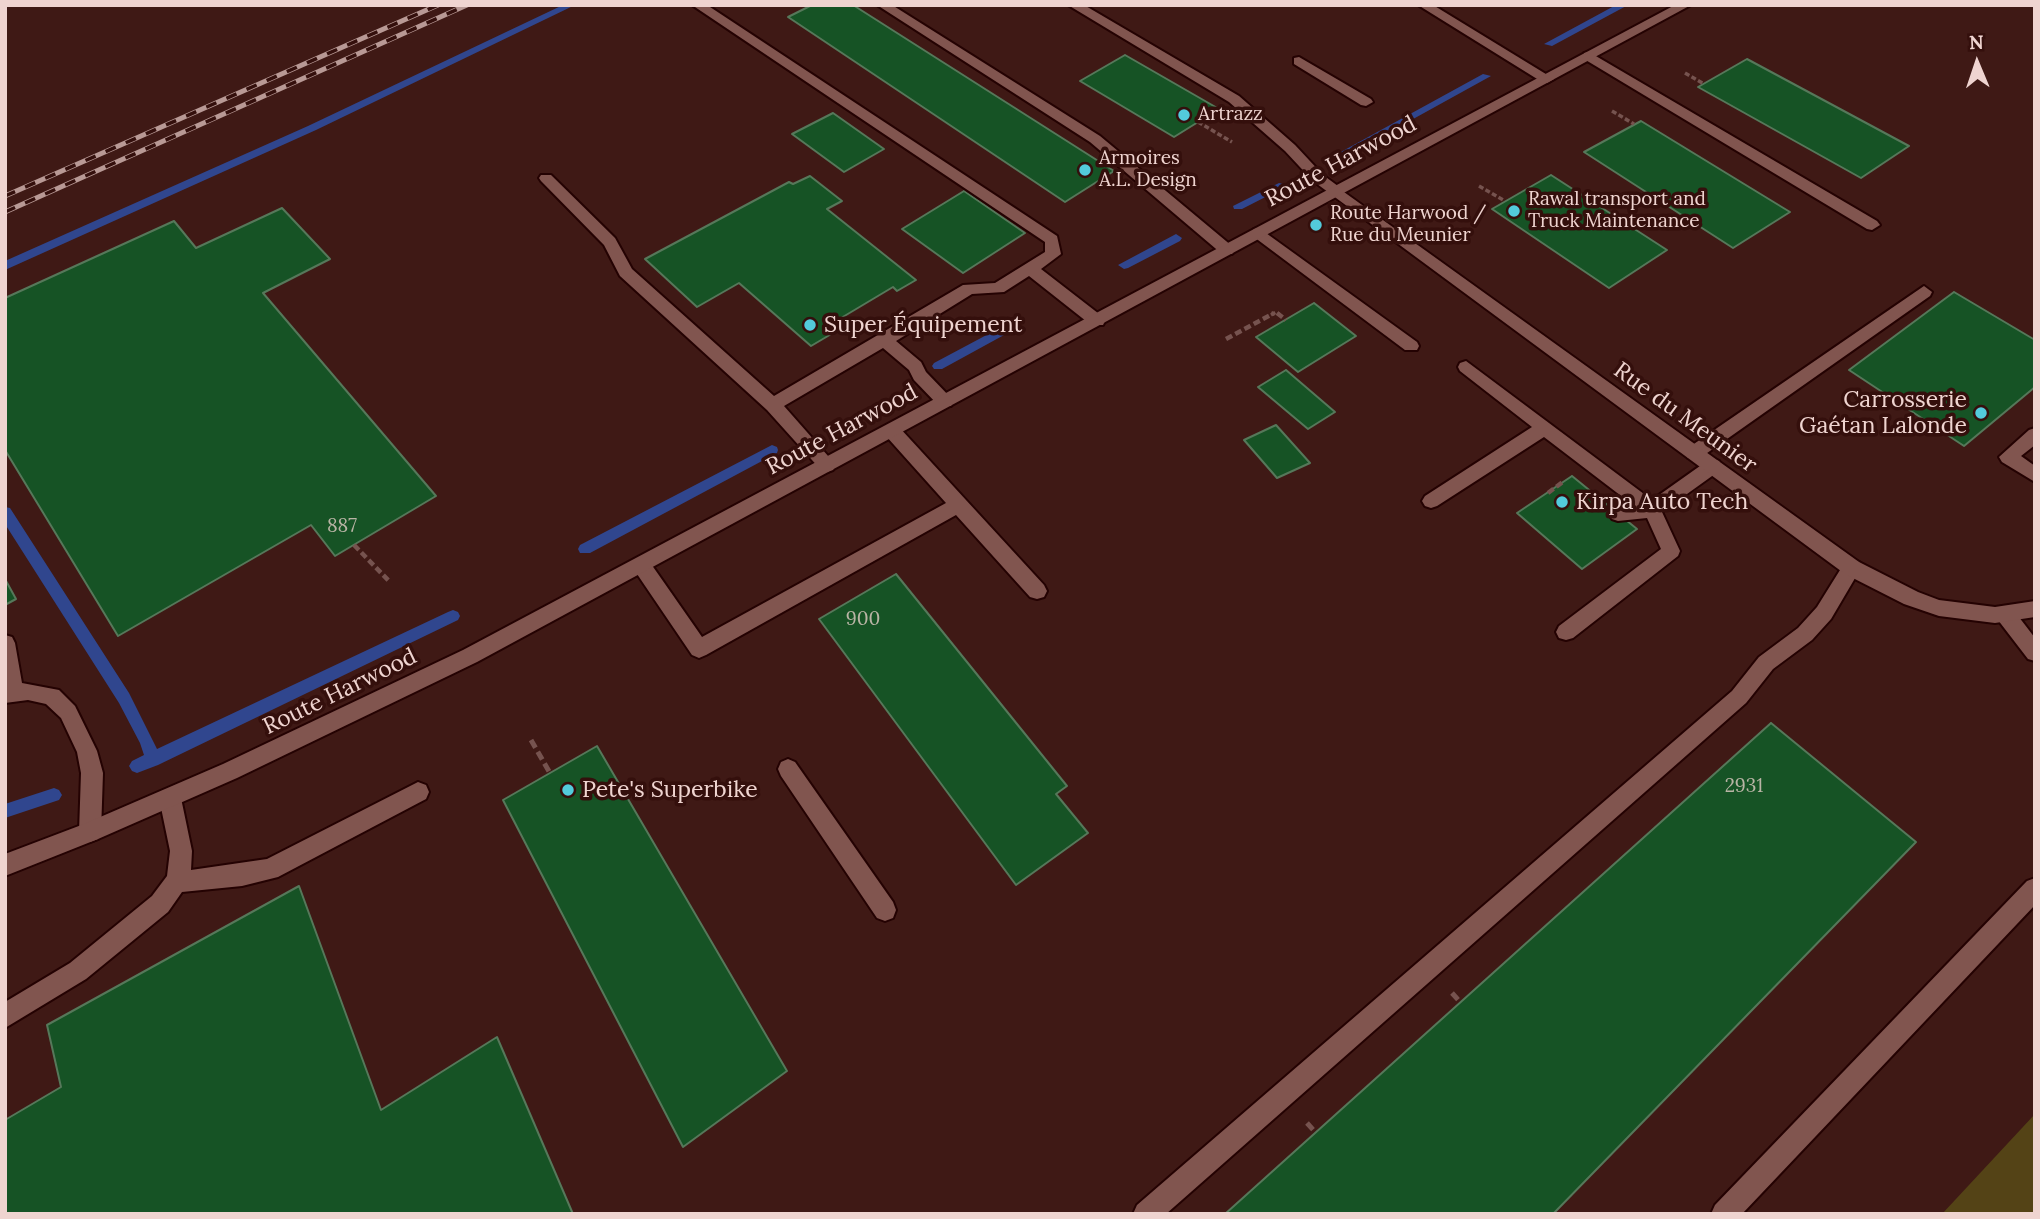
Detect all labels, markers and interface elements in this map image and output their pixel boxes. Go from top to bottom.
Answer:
north arrow [1942,28,2012,98]
text: N [1969,30,1984,54]
place label: Artrazz [1198,104,1263,126]
marker: Artrazz [1176,107,1192,123]
street label: Route Harwood [1261,111,1421,213]
place label: Armoires A.L. Design [1099,148,1197,192]
marker: Armoires A.L. Design [1077,162,1093,178]
place label: Rawal transport and Truck Maintenance [1528,189,1706,233]
place label: Route Harwood / Rue du Meunier [1330,203,1486,247]
marker: Rawal transport and Truck Maintenance [1506,203,1522,219]
marker: Route Harwood / Rue du Meunier [1308,217,1324,233]
place label: Super Équipement [824,311,1022,339]
marker: Super Équipement [802,317,818,333]
street label: Rue du Meunier [1608,357,1762,479]
street label: Route Harwood [762,379,922,481]
place label: Carrosserie Gaétan Lalonde [1799,386,1967,440]
marker: Carrosserie Gaétan Lalonde [1973,405,1989,421]
place label: Kirpa Auto Tech [1576,488,1748,516]
marker: Kirpa Auto Tech [1554,494,1570,510]
house number: 887 [327,516,357,538]
house number: 900 [846,609,880,631]
street label: Route Harwood [259,643,421,741]
place label: Pete's Superbike [582,776,758,804]
house number: 2931 [1725,776,1763,798]
marker: Pete's Superbike [560,782,576,798]

